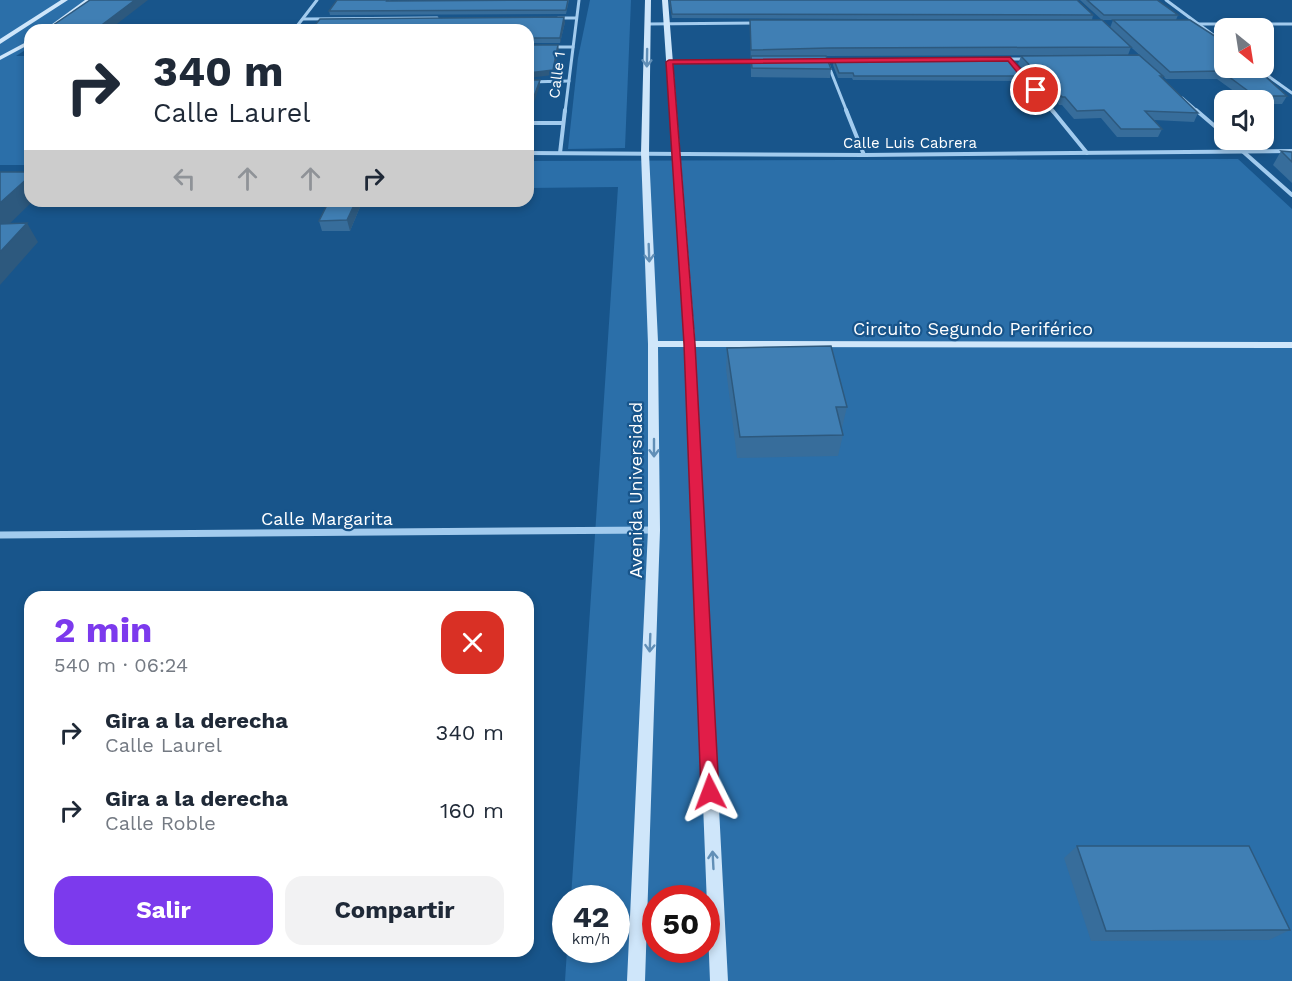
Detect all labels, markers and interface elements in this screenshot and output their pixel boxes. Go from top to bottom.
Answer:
north arrow [1214,18,1274,78]
map controls [1214,18,1274,150]
text: 340 m [153,47,284,96]
icon: right [54,48,132,126]
one-way arrow [641,48,652,68]
street label: Calle 1 [545,50,569,100]
pin [1010,64,1061,115]
icon: arrive [1019,73,1052,106]
button: sound [1214,90,1274,150]
text: Calle Laurel [153,97,311,129]
street label: Calle Luis Cabrera [843,134,977,152]
icon: left [168,162,201,195]
icon: ahead [231,162,264,195]
icon: ahead [294,162,327,195]
icon: right [357,162,390,195]
one-way arrow [644,243,655,263]
street label: Circuito Segundo Periférico [853,318,1093,339]
street label: Avenida Universidad [625,402,646,578]
one-way arrow [648,438,660,458]
street label: Calle Margarita [261,508,393,529]
text: 2 min [54,609,152,651]
button: close [441,611,504,674]
one-way arrow [644,633,655,653]
text: 540 m · 06:24 [54,653,188,677]
text: Gira a la derecha [105,708,288,733]
icon: right [54,716,87,749]
text: 340 m [436,720,504,745]
text: Calle Laurel [105,733,222,757]
position arrow [678,760,742,824]
text: Gira a la derecha [105,786,288,811]
icon: right [54,794,87,827]
text: 160 m [440,798,504,823]
text: Calle Roble [105,811,216,835]
one-way arrow [708,850,719,870]
button: Salir [54,876,273,945]
button: Compartir [285,876,504,945]
speed limit sign: 50 [642,885,720,963]
text: 42 [573,899,609,934]
text: km/h [572,930,610,948]

